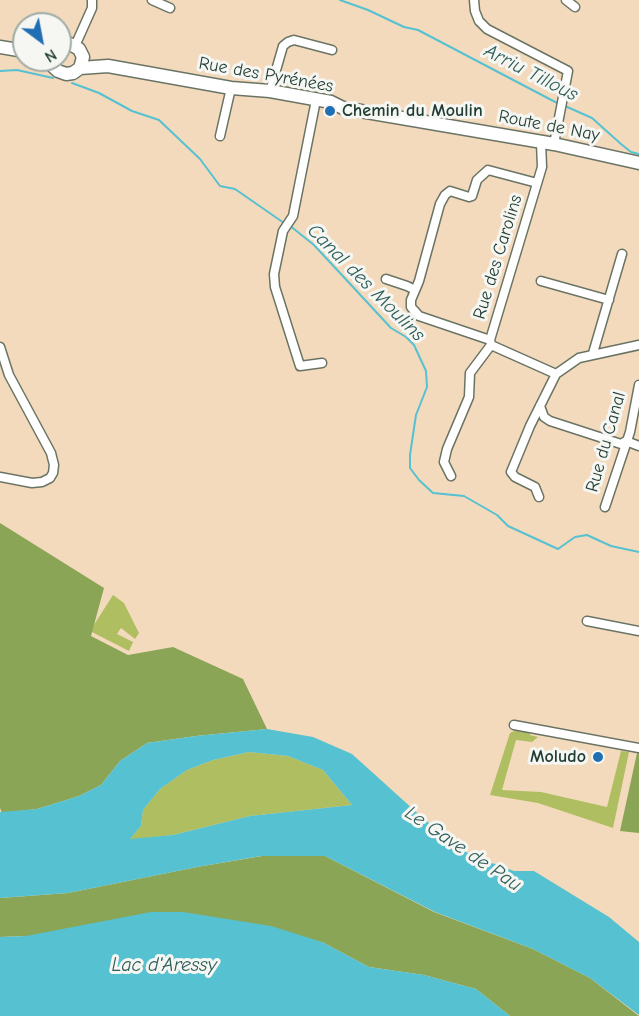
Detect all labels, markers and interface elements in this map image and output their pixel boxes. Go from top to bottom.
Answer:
north arrow [12,12,72,72]
water label: Arriu Tillous [480,39,582,107]
text: N [41,45,60,66]
street label: Rue des Pyrénées [197,53,335,97]
place label: Chemin du Moulin [342,100,483,122]
marker: Chemin du Moulin [323,104,337,118]
street label: Route de Nay [497,106,601,146]
street label: Rue des Carolins [469,192,527,322]
water label: Canal des Moulins [302,219,430,347]
street label: Rue du Canal [581,389,631,495]
place label: Moludo [530,746,586,768]
marker: Moludo [591,750,605,764]
water label: Le Gave de Pau [400,801,526,897]
water label: Lac d'Aressy [111,953,217,977]

